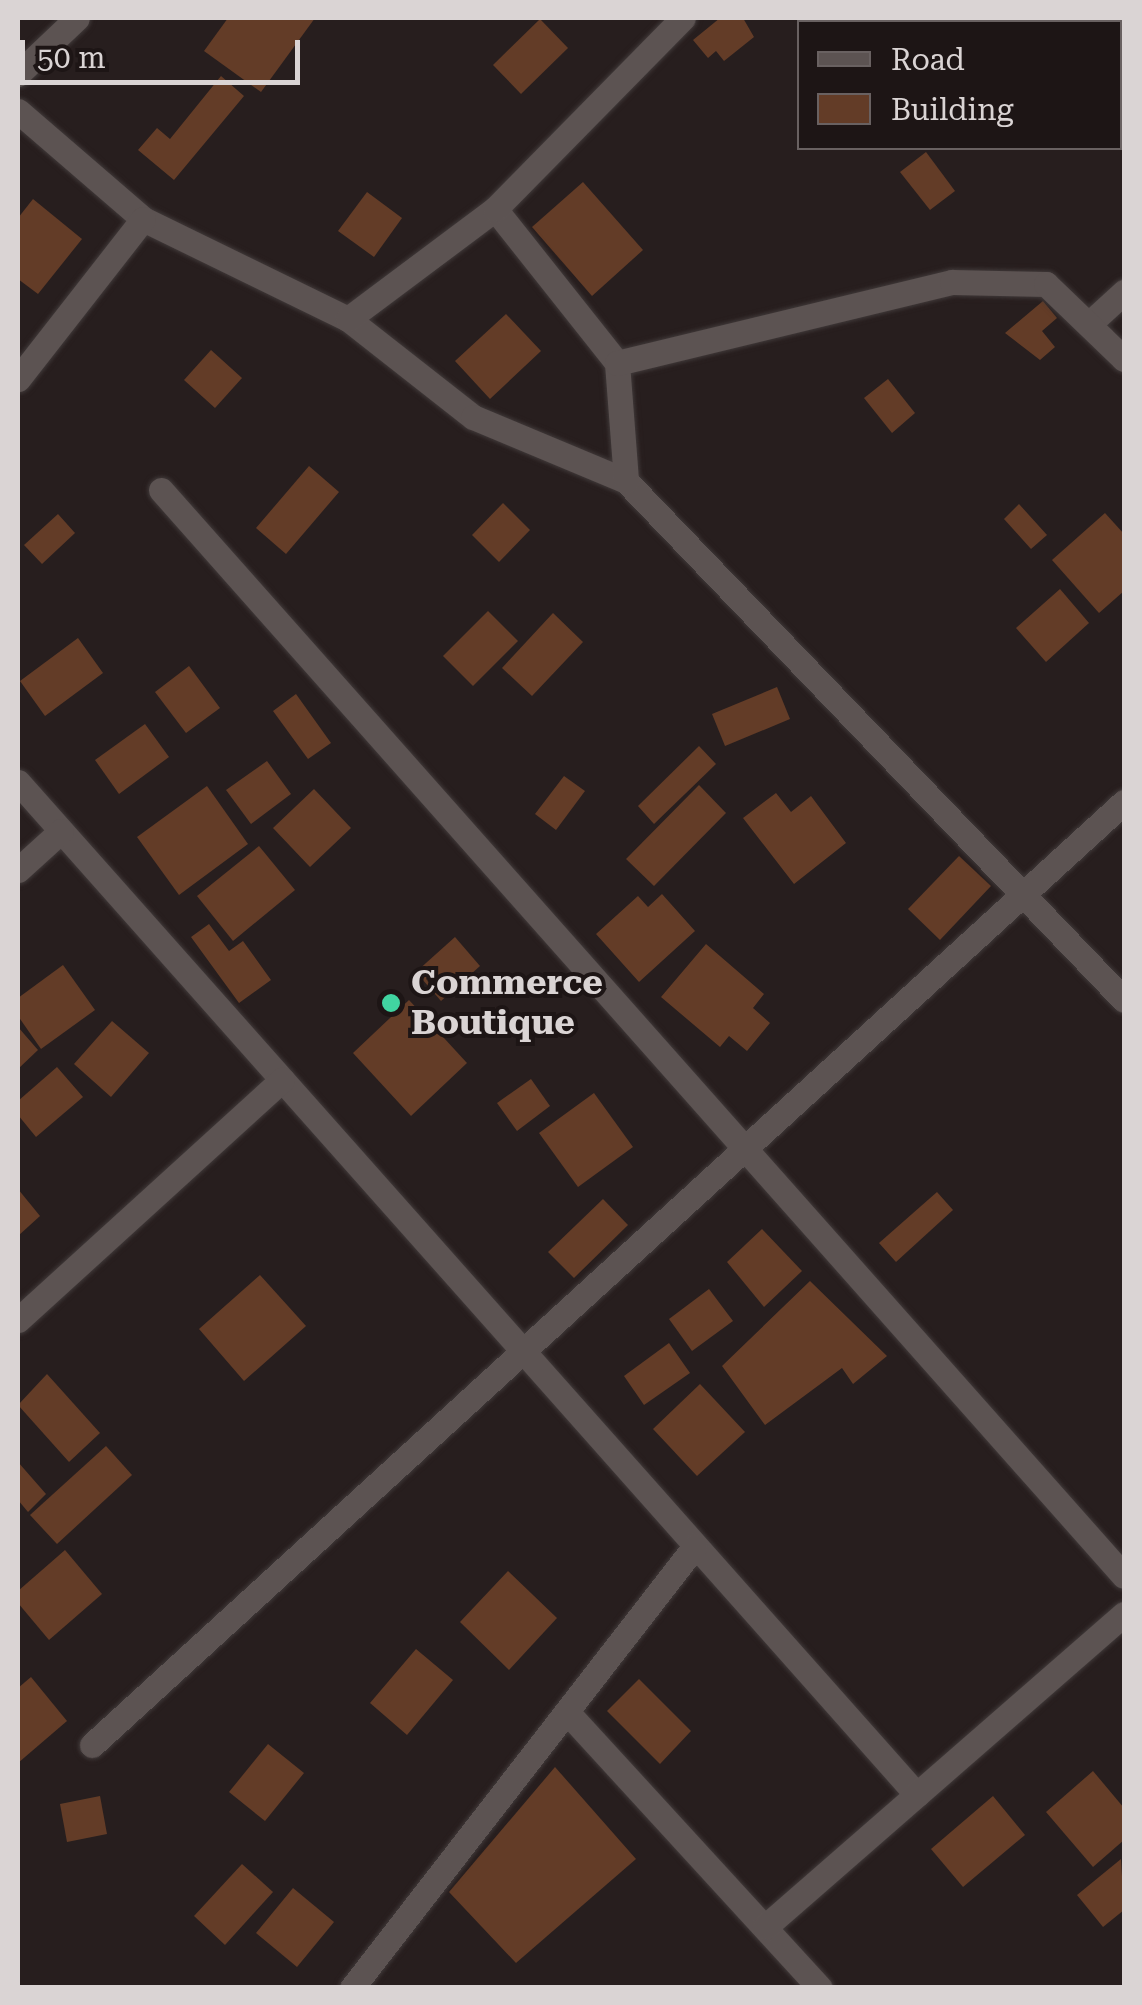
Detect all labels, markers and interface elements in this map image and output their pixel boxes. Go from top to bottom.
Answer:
scale bar [25,20,305,82]
legend [797,20,1122,150]
text: 50 m [37,40,106,75]
text: Road [891,42,965,77]
text: Building [891,92,1014,127]
place label: Commerce Boutique [411,962,603,1044]
marker: Commerce Boutique [380,992,402,1014]

